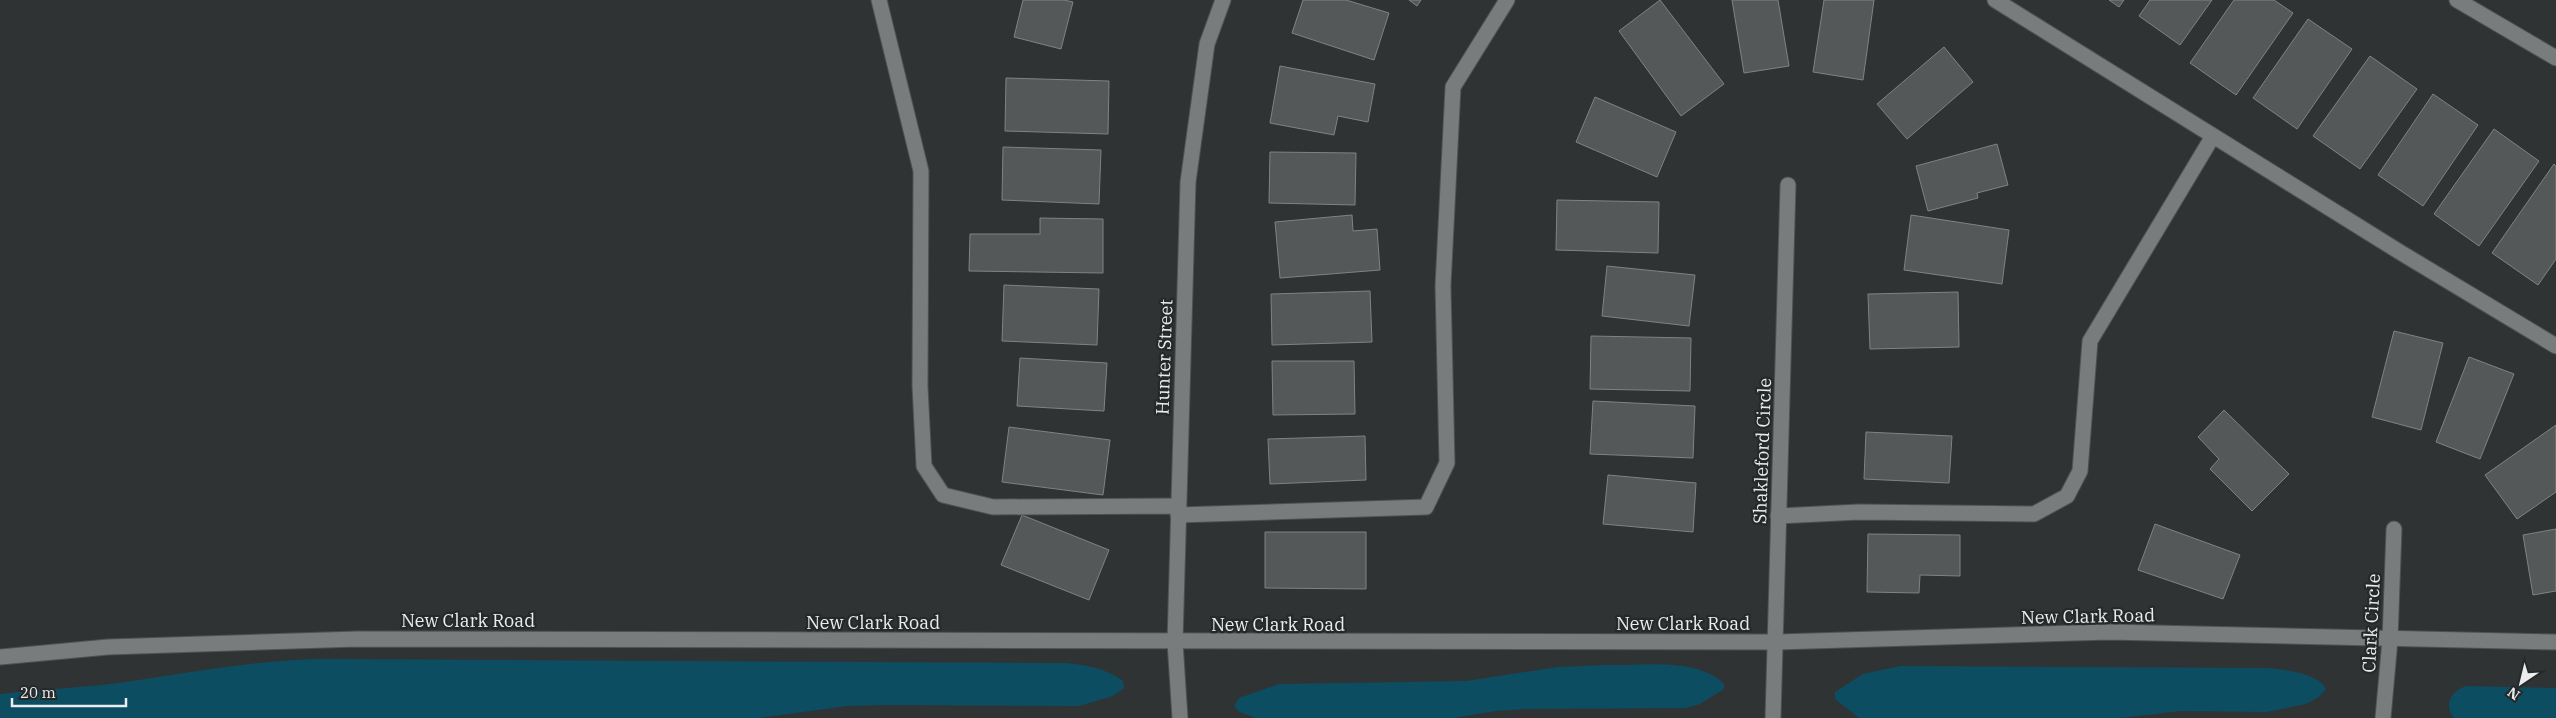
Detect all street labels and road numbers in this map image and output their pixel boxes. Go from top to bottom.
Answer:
street label: Hunter Street [1150,299,1178,415]
street label: Shakleford Circle [1748,378,1776,524]
street label: Clark Circle [2357,573,2385,673]
street label: New Clark Road [2021,603,2155,629]
street label: New Clark Road [401,609,535,632]
street label: New Clark Road [806,611,940,634]
street label: New Clark Road [1616,612,1750,635]
street label: New Clark Road [1211,613,1345,636]

